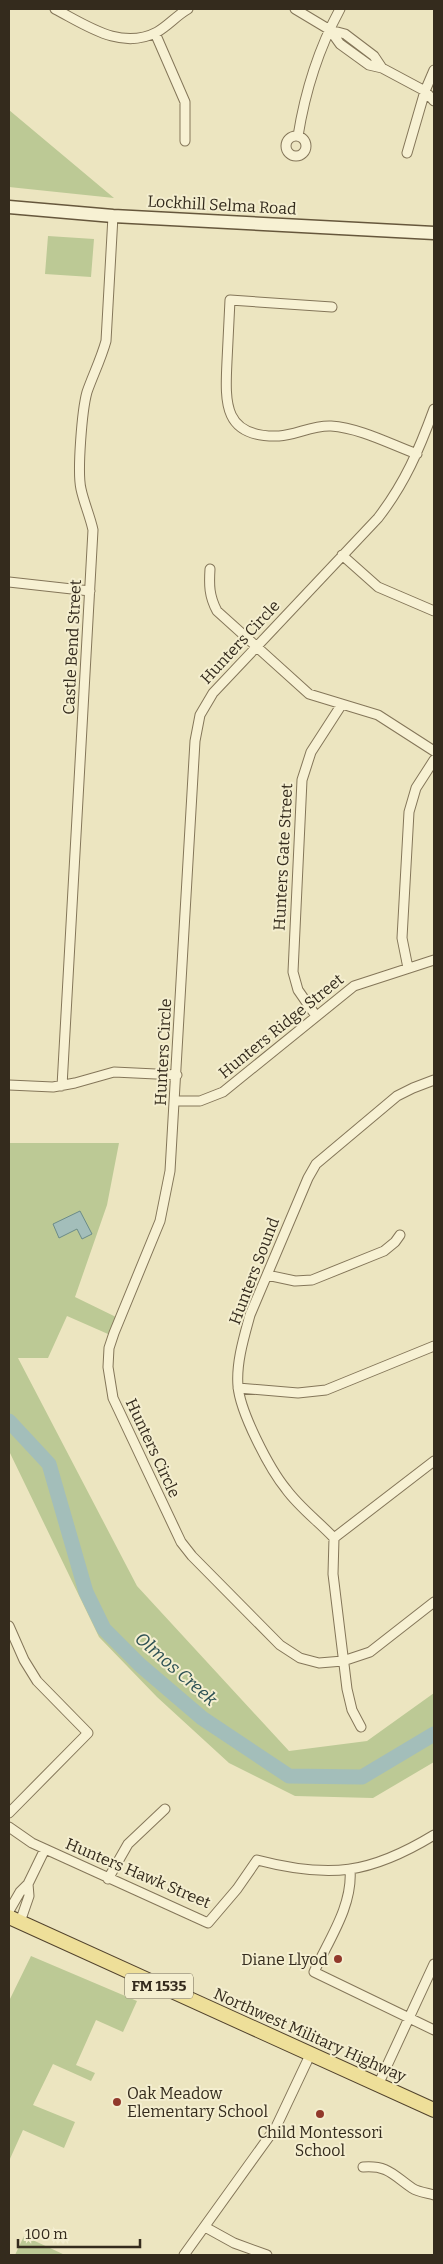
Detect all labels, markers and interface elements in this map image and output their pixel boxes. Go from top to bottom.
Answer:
street label: Lockhill Selma Road [147,192,298,218]
street label: Castle Bend Street [59,579,85,715]
street label: Hunters Circle [196,596,284,688]
street label: Hunters Gate Street [270,782,296,931]
street label: Hunters Ridge Street [215,970,347,1082]
street label: Hunters Circle [151,998,175,1106]
street label: Hunters Sound [225,1214,283,1327]
street label: Hunters Circle [122,1395,184,1501]
water label: Olmos Creek [130,1627,222,1711]
street label: Hunters Hawk Street [63,1834,214,1912]
place label: Diane Llyod [241,1950,329,1969]
marker: Diane Llyod [332,1953,344,1965]
road number: FM 1535 [125,1974,193,1998]
street label: Northwest Military Highway [211,1984,410,2086]
place label: Oak Meadow Elementary School [127,2084,268,2121]
marker: Oak Meadow Elementary School [111,2096,123,2108]
marker: Child Montessori School [314,2108,326,2120]
place label: Child Montessori School [257,2123,383,2160]
scale bar [18,2216,140,2248]
text: 100 m [25,2225,68,2243]

